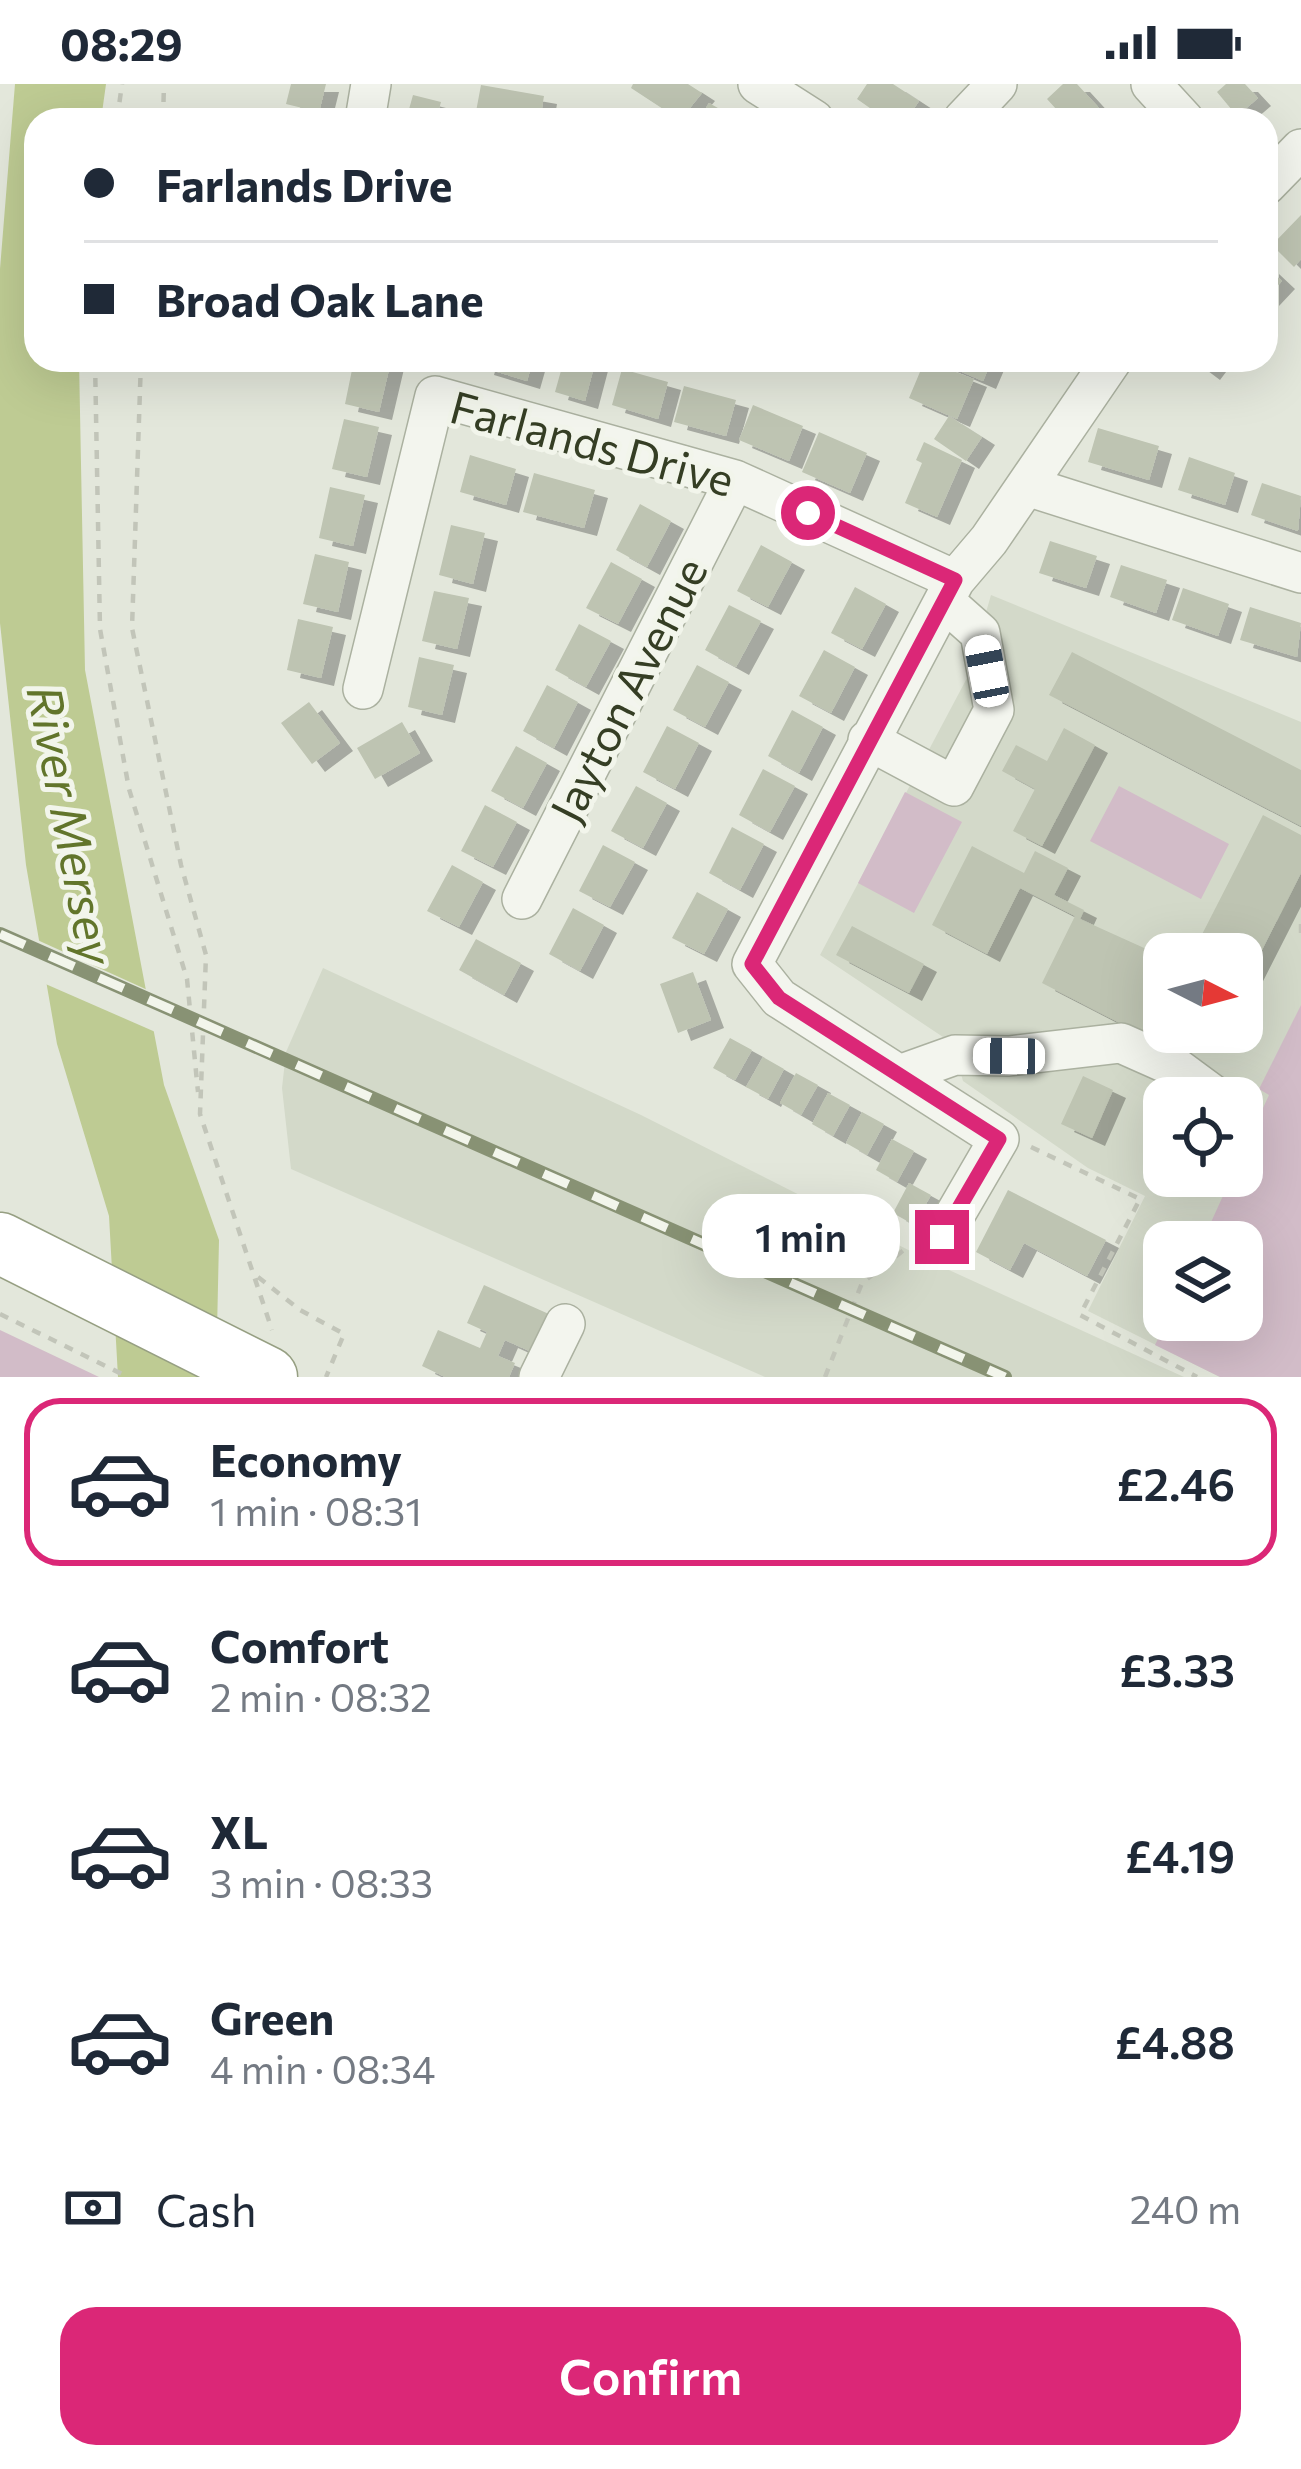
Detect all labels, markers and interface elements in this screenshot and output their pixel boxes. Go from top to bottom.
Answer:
text: 08:29 [60,15,183,70]
text: Farlands Drive [156,156,453,211]
text: Broad Oak Lane [156,271,484,326]
street label: Farlands Drive [445,377,740,506]
route start [781,486,835,540]
street label: Jayton Avenue [537,548,717,830]
car [962,632,1012,710]
water label: River Mersey [16,680,129,971]
north arrow [1143,933,1263,1053]
map controls [1143,933,1263,1341]
car [973,1037,1045,1075]
button: locate [1143,1077,1263,1197]
callout: 1 min [702,1195,900,1279]
route end [915,1210,969,1264]
text: 1 min [755,1212,847,1260]
button: layers [1143,1221,1263,1341]
icon: car [66,1428,174,1536]
text: Economy [210,1431,402,1486]
text: £2.46 [1117,1455,1235,1510]
text: 1 min · 08:31 [210,1486,422,1534]
icon: car [66,1614,174,1722]
text: Comfort [210,1617,389,1672]
text: £3.33 [1119,1641,1235,1696]
text: 2 min · 08:32 [210,1672,432,1720]
icon: car [66,1800,174,1908]
text: XL [210,1803,268,1858]
text: £4.19 [1125,1827,1235,1882]
text: 3 min · 08:33 [210,1858,433,1906]
icon: car [66,1986,174,2094]
text: Green [210,1989,334,2044]
text: £4.88 [1115,2013,1235,2068]
text: 4 min · 08:34 [210,2044,435,2092]
icon: cash [60,2175,126,2241]
text: Cash [156,2181,257,2236]
text: 240 m [1130,2184,1241,2232]
button: Confirm [60,2307,1241,2445]

